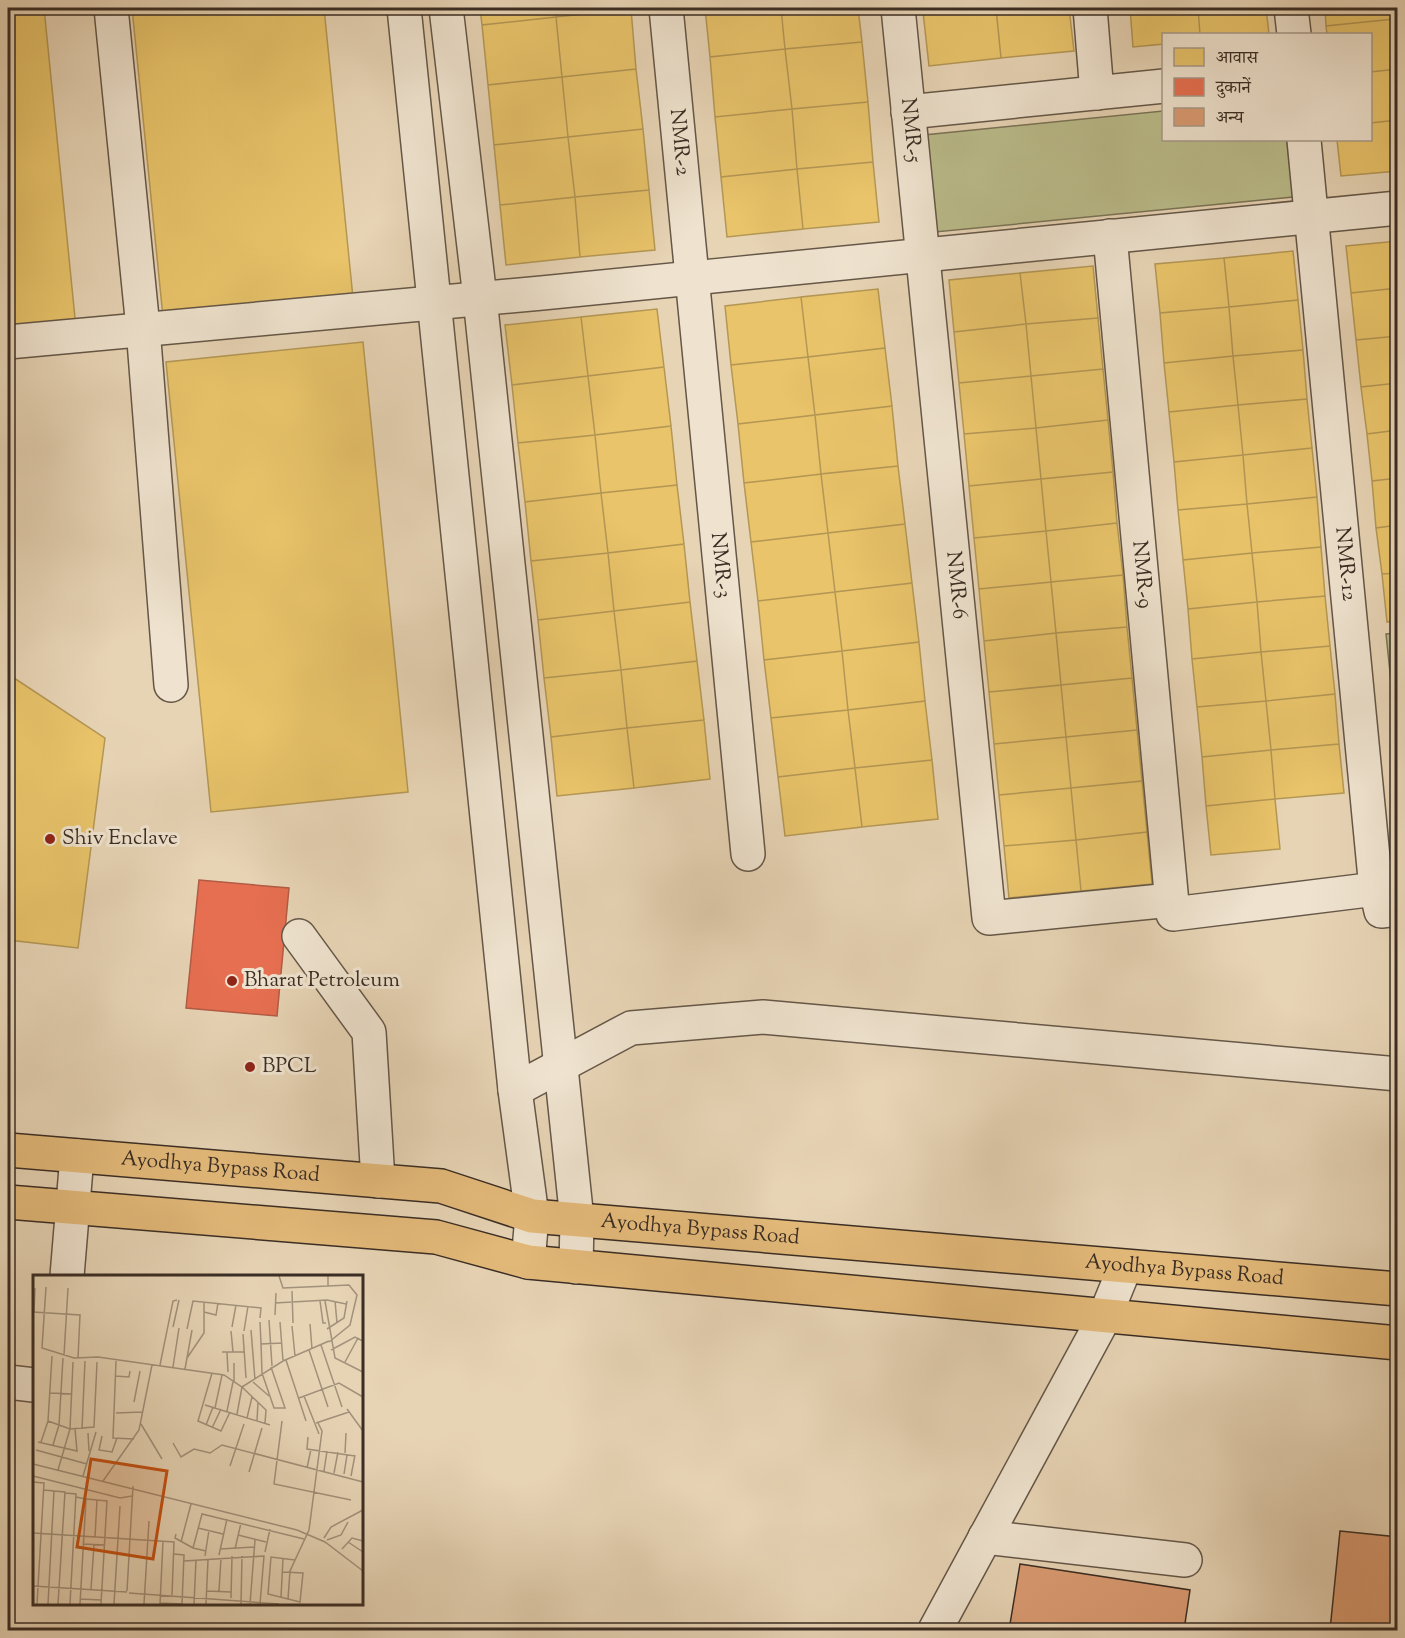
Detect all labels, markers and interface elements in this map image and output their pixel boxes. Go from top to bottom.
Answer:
legend [1162,33,1372,141]
text: आवास [1216,46,1259,72]
text: दुकानें [1215,76,1252,102]
street label: NMR-5 [892,97,928,164]
text: अन्य [1216,106,1244,132]
street label: NMR-2 [661,107,697,177]
street label: NMR-12 [1326,526,1363,603]
street label: NMR-3 [702,531,738,600]
street label: NMR-9 [1123,539,1160,610]
street label: NMR-6 [937,550,974,621]
place label: Shiv Enclave [62,824,178,854]
marker: Shiv Enclave [43,832,57,846]
place label: Bharat Petroleum [244,966,400,996]
marker: Bharat Petroleum [225,974,239,988]
place label: BPCL [262,1052,317,1082]
marker: BPCL [243,1060,257,1074]
street label: Ayodhya Bypass Road [120,1144,321,1191]
street label: Ayodhya Bypass Road [599,1207,801,1254]
street label: Ayodhya Bypass Road [1084,1248,1285,1294]
inset map [33,1275,363,1605]

